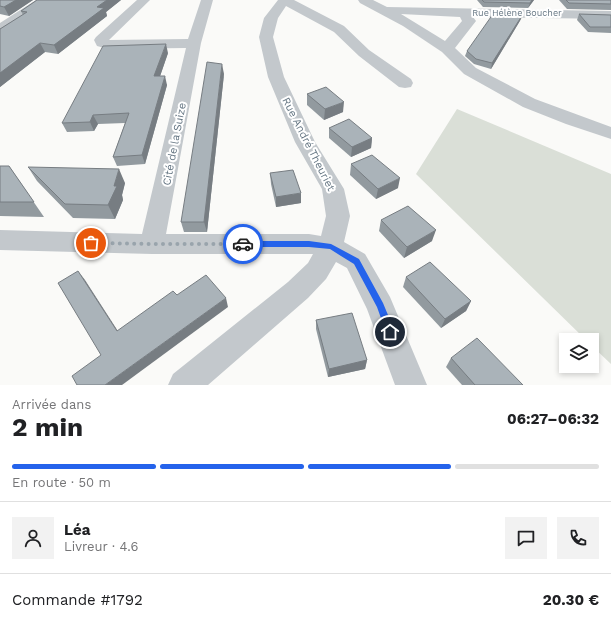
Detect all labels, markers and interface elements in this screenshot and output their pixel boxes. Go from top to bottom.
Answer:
street label: Rue Hélène Boucher [472,8,562,18]
street label: Rue André Theuriet [279,95,338,194]
street label: Cité de la Suize [160,102,189,187]
courier [223,224,263,264]
pin [74,226,108,260]
icon: bag [80,232,102,254]
icon: car [232,233,254,255]
pin [373,315,407,349]
icon: home [379,321,401,343]
map controls [559,333,599,373]
button: layers [559,333,599,373]
text: Arrivée dans [12,397,91,412]
text: 06:27–06:32 [507,410,599,428]
text: 2 min [12,412,83,442]
text: En route · 50 m [12,475,111,490]
button: person [12,517,54,559]
button: chat [505,517,547,559]
button: phone [557,517,599,559]
text: Léa [64,521,90,539]
text: Livreur · 4.6 [64,539,138,554]
text: Commande #1792 [12,591,143,609]
text: 20.30 € [543,591,599,609]

